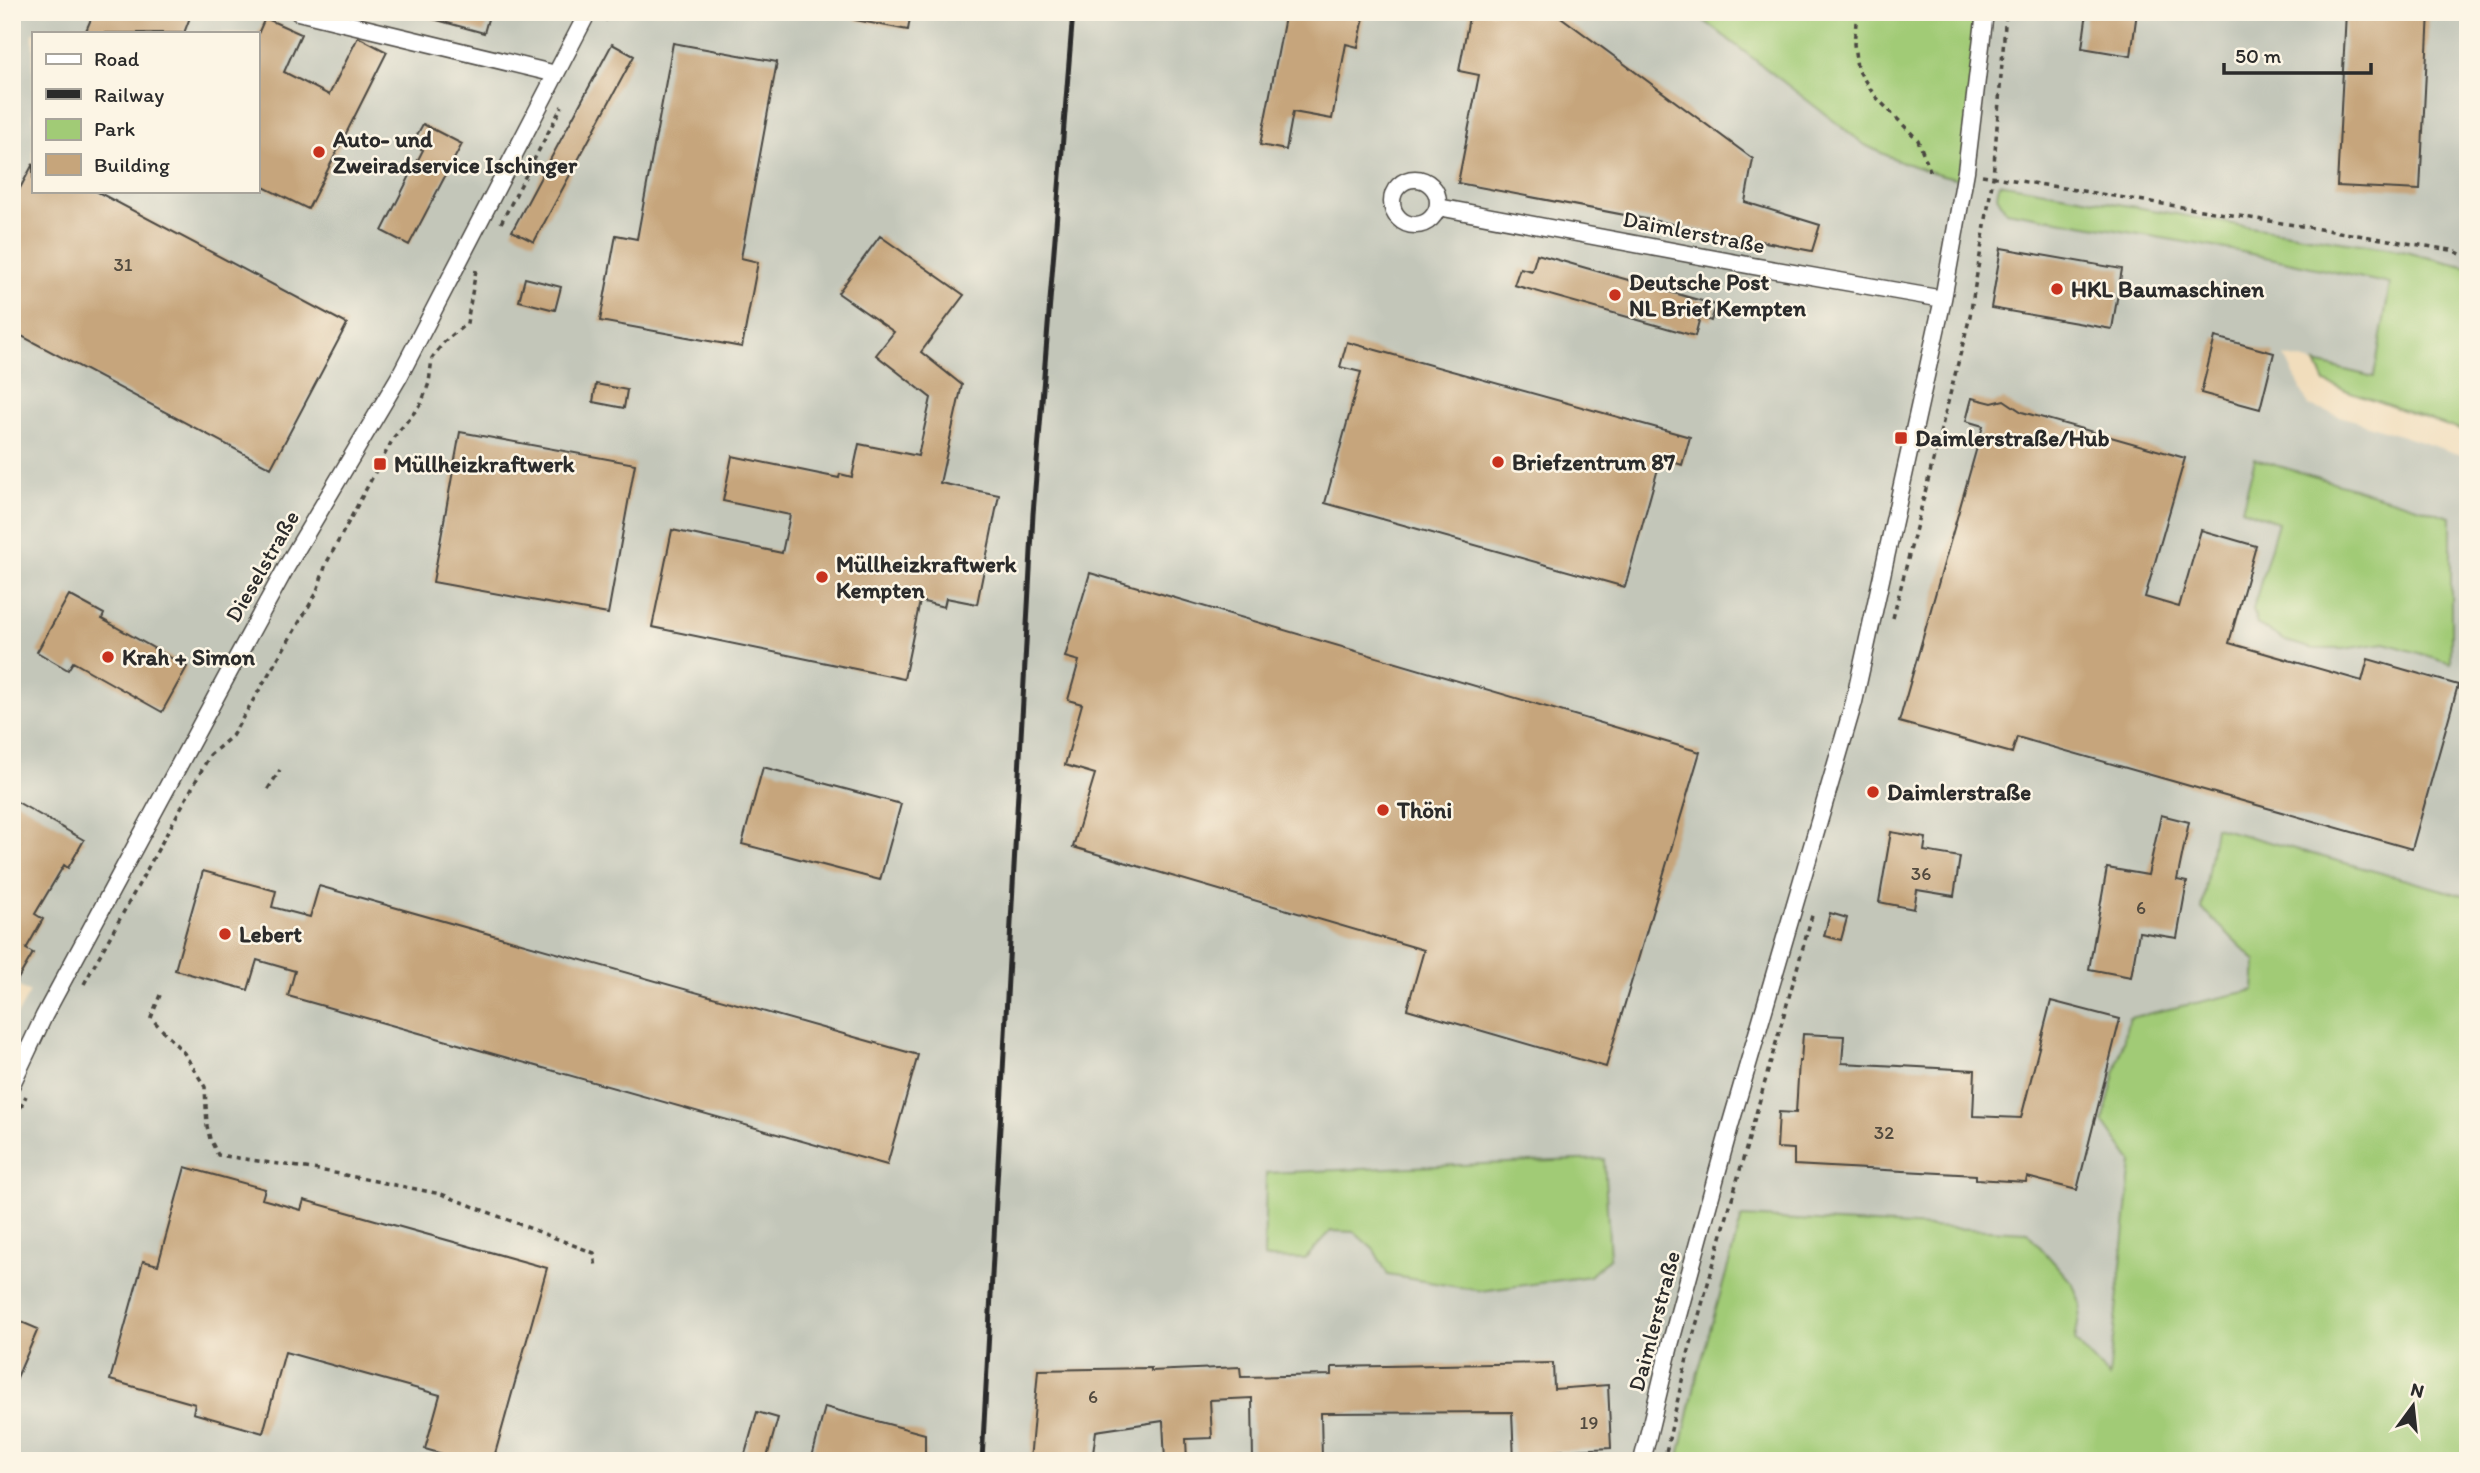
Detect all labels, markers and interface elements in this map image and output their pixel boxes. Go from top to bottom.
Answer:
legend [32,32,259,192]
scale bar [2224,32,2372,76]
text: 50 m [2235,43,2282,68]
text: Road [94,46,140,71]
text: Railway [94,82,164,107]
text: Park [94,116,136,141]
place label: Auto- und Zweiradservice Ischinger [332,125,578,179]
marker: Auto- und Zweiradservice Ischinger [311,144,327,160]
text: Building [94,152,170,177]
street label: Daimlerstraße [1621,205,1767,259]
house number: 31 [113,253,133,276]
place label: Deutsche Post NL Brief Kempten [1629,268,1807,322]
place label: HKL Baumaschinen [2071,275,2265,303]
marker: HKL Baumaschinen [2049,281,2065,297]
marker: Deutsche Post NL Brief Kempten [1607,287,1623,303]
place label: Daimlerstraße/Hub [1915,424,2109,452]
marker: Daimlerstraße/Hub [1893,430,1909,446]
place label: Briefzentrum 87 [1512,448,1676,476]
place label: Müllheizkraftwerk [394,450,576,478]
marker: Briefzentrum 87 [1490,454,1506,470]
marker: Müllheizkraftwerk [372,456,388,472]
street label: Dieselstraße [219,505,305,627]
place label: Müllheizkraftwerk Kempten [836,550,1018,604]
marker: Müllheizkraftwerk Kempten [814,569,830,585]
place label: Krah + Simon [122,643,256,671]
marker: Krah + Simon [100,649,116,665]
place label: Daimlerstraße [1887,778,2031,806]
marker: Daimlerstraße [1865,784,1881,800]
place label: Thöni [1396,796,1452,824]
marker: Thöni [1375,802,1391,818]
house number: 36 [1911,862,1931,885]
house number: 6 [2136,896,2146,919]
place label: Lebert [239,920,302,948]
marker: Lebert [217,926,233,942]
house number: 32 [1874,1121,1894,1144]
street label: Daimlerstraße [1622,1248,1686,1394]
north arrow [2378,1372,2448,1442]
text: N [2408,1377,2426,1403]
house number: 6 [1088,1385,1098,1408]
house number: 19 [1580,1411,1598,1434]

